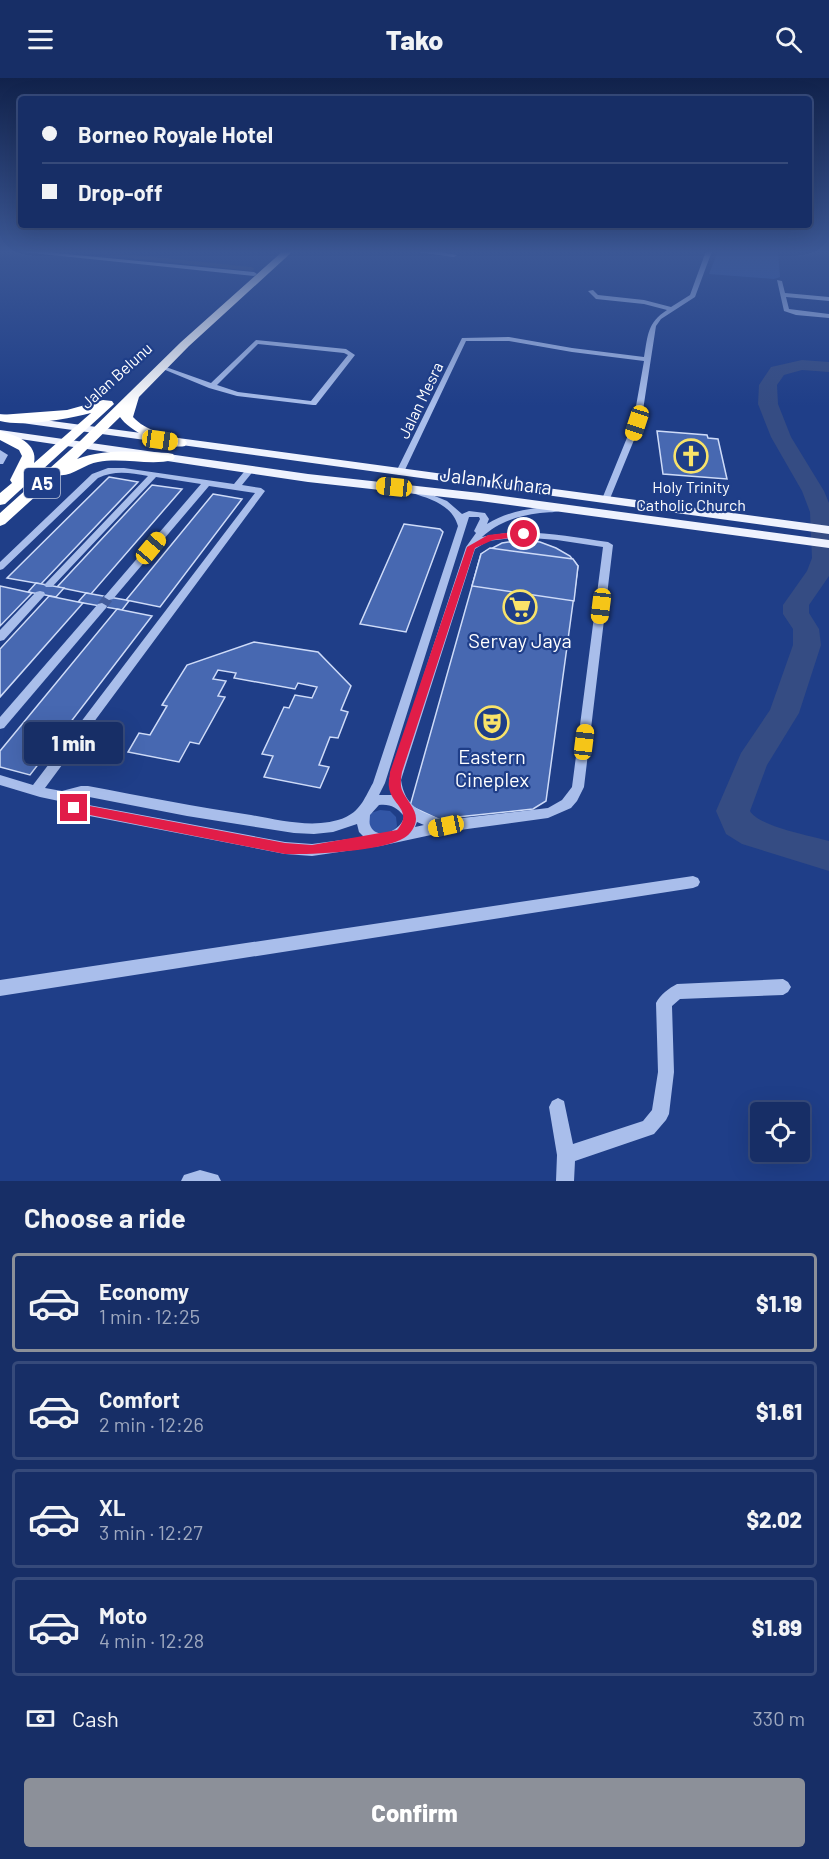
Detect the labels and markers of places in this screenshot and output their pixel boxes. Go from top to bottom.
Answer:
church icon: Holy Trinity Catholic Church [673,438,709,474]
place label: Holy Trinity Catholic Church [636,477,746,514]
supermarket icon: Servay Jaya [502,589,538,625]
place label: Servay Jaya [468,628,572,652]
theatre icon: Eastern Cineplex [474,705,510,741]
place label: Eastern Cineplex [455,744,530,791]

